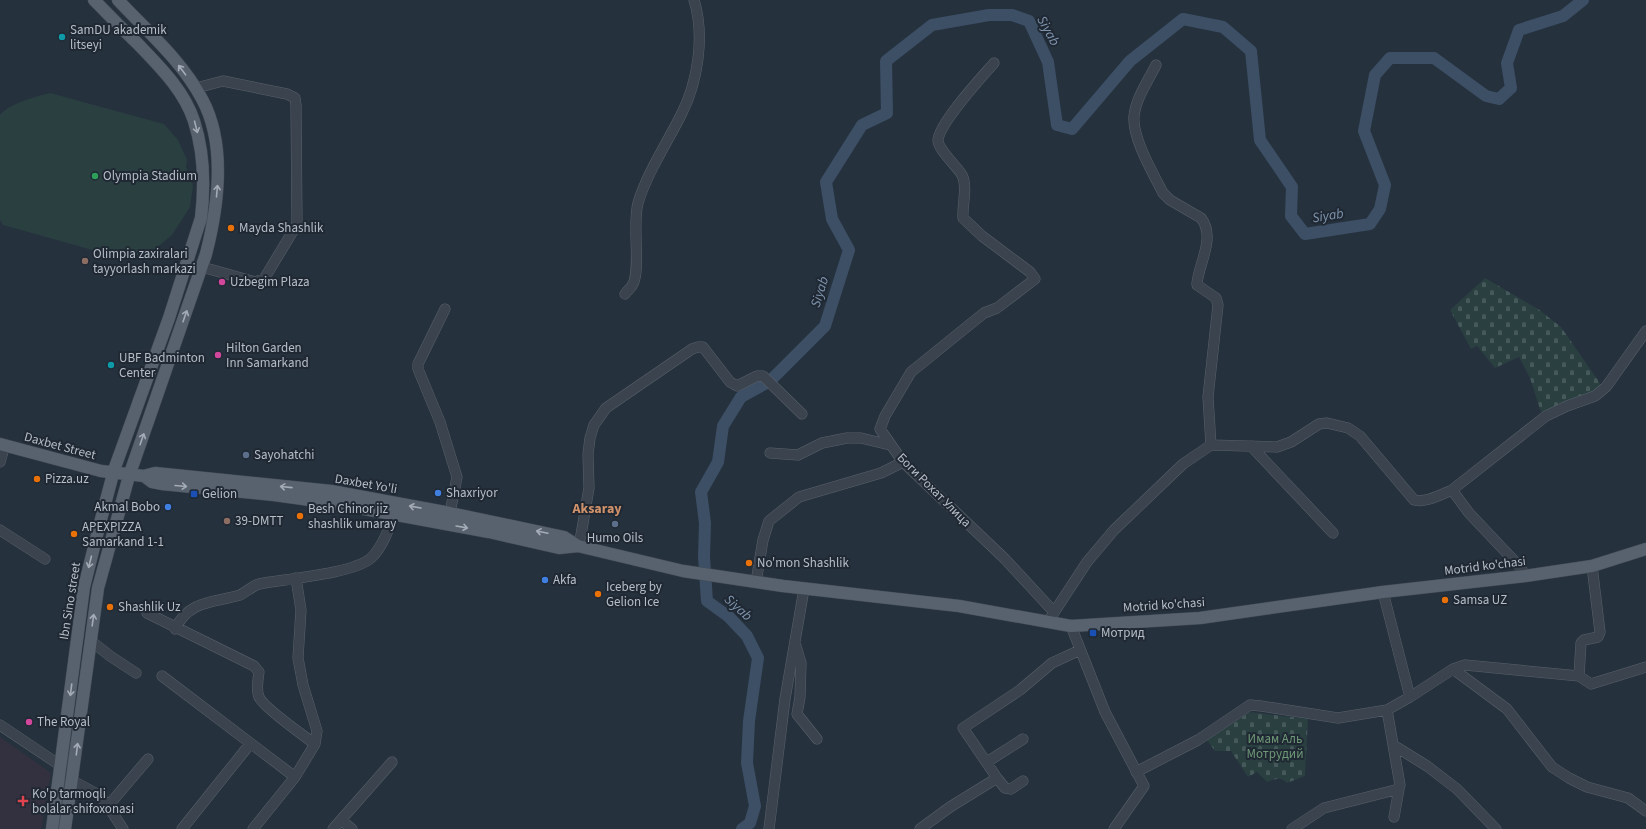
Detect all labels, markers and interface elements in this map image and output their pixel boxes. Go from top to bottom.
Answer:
water label: Siyab [1032,12,1064,50]
place label: SamDU akademik litseyi [70,21,167,54]
marker: SamDU akademik litseyi [57,32,67,42]
one-way arrow [178,64,186,75]
one-way arrow [192,120,200,133]
place label: Olympia Stadium [103,167,197,185]
marker: Olympia Stadium [90,171,100,181]
one-way arrow [214,185,221,198]
water label: Siyab [1311,204,1345,228]
place label: Mayda Shashlik [239,219,324,237]
marker: Mayda Shashlik [226,223,236,233]
place label: Olimpia zaxiralari tayyorlash markazi [93,245,196,278]
marker: Olimpia zaxiralari tayyorlash markazi [80,256,90,266]
place label: Uzbegim Plaza [230,273,310,291]
water label: Siyab [806,274,834,310]
marker: Uzbegim Plaza [217,277,227,287]
one-way arrow [182,310,189,323]
place label: Hilton Garden Inn Samarkand [226,339,309,372]
place label: UBF Badminton Center [119,349,205,382]
marker: Hilton Garden Inn Samarkand [213,350,223,360]
marker: UBF Badminton Center [106,360,116,370]
street label: Daxbet Street [22,428,98,464]
one-way arrow [139,432,146,445]
place label: Sayohatchi [254,446,314,464]
street label: Боги Рохат Улица [893,449,975,531]
marker: Sayohatchi [241,450,251,460]
place label: Pizza.uz [45,470,89,488]
street label: Daxbet Yo'li [333,470,399,498]
marker: Pizza.uz [32,474,42,484]
one-way arrow [174,483,187,490]
one-way arrow [280,483,293,491]
place label: Shaxriyor [446,484,498,502]
place label: Gelion [202,485,237,503]
marker: Shaxriyor [433,488,443,498]
marker: Gelion [189,489,199,499]
place label: Akmal Bobo [94,498,160,516]
district label: Aksaray [571,499,622,519]
place label: Besh Chinor jiz shashlik umaray [308,500,396,533]
marker: Akmal Bobo [163,502,173,512]
one-way arrow [409,502,422,510]
marker: Besh Chinor jiz shashlik umaray [295,511,305,521]
place label: 39-DMTT [235,512,283,530]
marker: 39-DMTT [222,516,232,526]
place label: APEXPIZZA Samarkand 1-1 [82,518,164,551]
marker: Humo Oils [610,519,620,529]
one-way arrow [455,524,468,532]
one-way arrow [536,528,549,536]
marker: APEXPIZZA Samarkand 1-1 [69,529,79,539]
place label: Humo Oils [587,529,644,547]
street label: Motrid ko'chasi [1443,552,1527,580]
place label: No'mon Shashlik [757,554,849,572]
one-way arrow [86,555,93,568]
marker: No'mon Shashlik [744,558,754,568]
street label: Ibn Sino street [55,560,85,641]
place label: Akfa [553,571,577,589]
marker: Akfa [540,575,550,585]
place label: Iceberg by Gelion Ice [606,578,662,611]
marker: Iceberg by Gelion Ice [593,589,603,599]
water label: Siyab [720,590,756,626]
place label: Samsa UZ [1453,591,1507,609]
street label: Motrid ko'chasi [1122,593,1206,617]
marker: Samsa UZ [1440,595,1450,605]
place label: Shashlik Uz [118,598,181,616]
marker: Shashlik Uz [105,602,115,612]
one-way arrow [89,614,97,627]
place label: Мотрид [1101,624,1145,642]
marker: Мотрид [1088,628,1098,638]
one-way arrow [67,683,75,696]
place label: The Royal [37,713,90,731]
marker: The Royal [24,717,34,727]
park label: Имам Аль Мотрудий [1246,730,1304,763]
one-way arrow [73,743,80,756]
place label: Ko'p tarmoqli bolalar shifoxonasi [32,785,134,818]
marker: Ko'p tarmoqli bolalar shifoxonasi [17,795,29,807]

